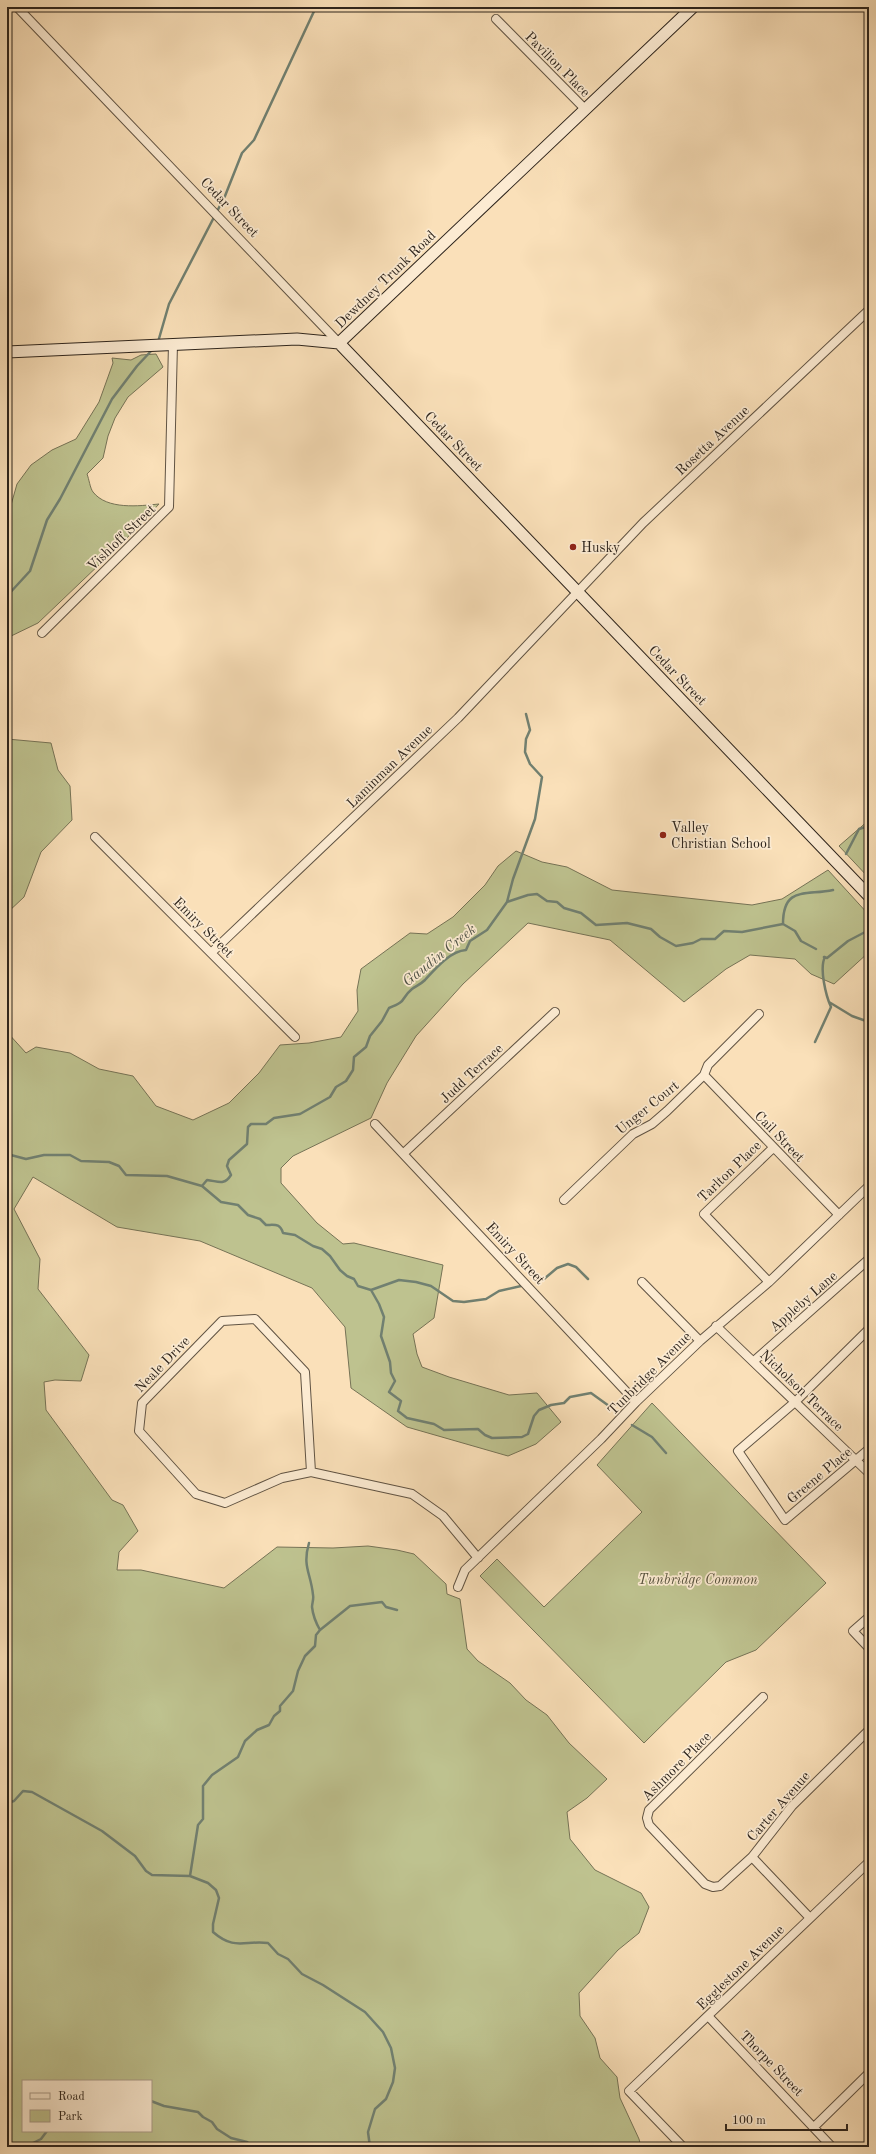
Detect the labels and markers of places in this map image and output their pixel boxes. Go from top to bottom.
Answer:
place label: Husky [581,541,621,555]
marker: Husky [568,542,578,552]
place label: Valley Christian School [671,821,771,851]
marker: Valley Christian School [658,830,668,840]

